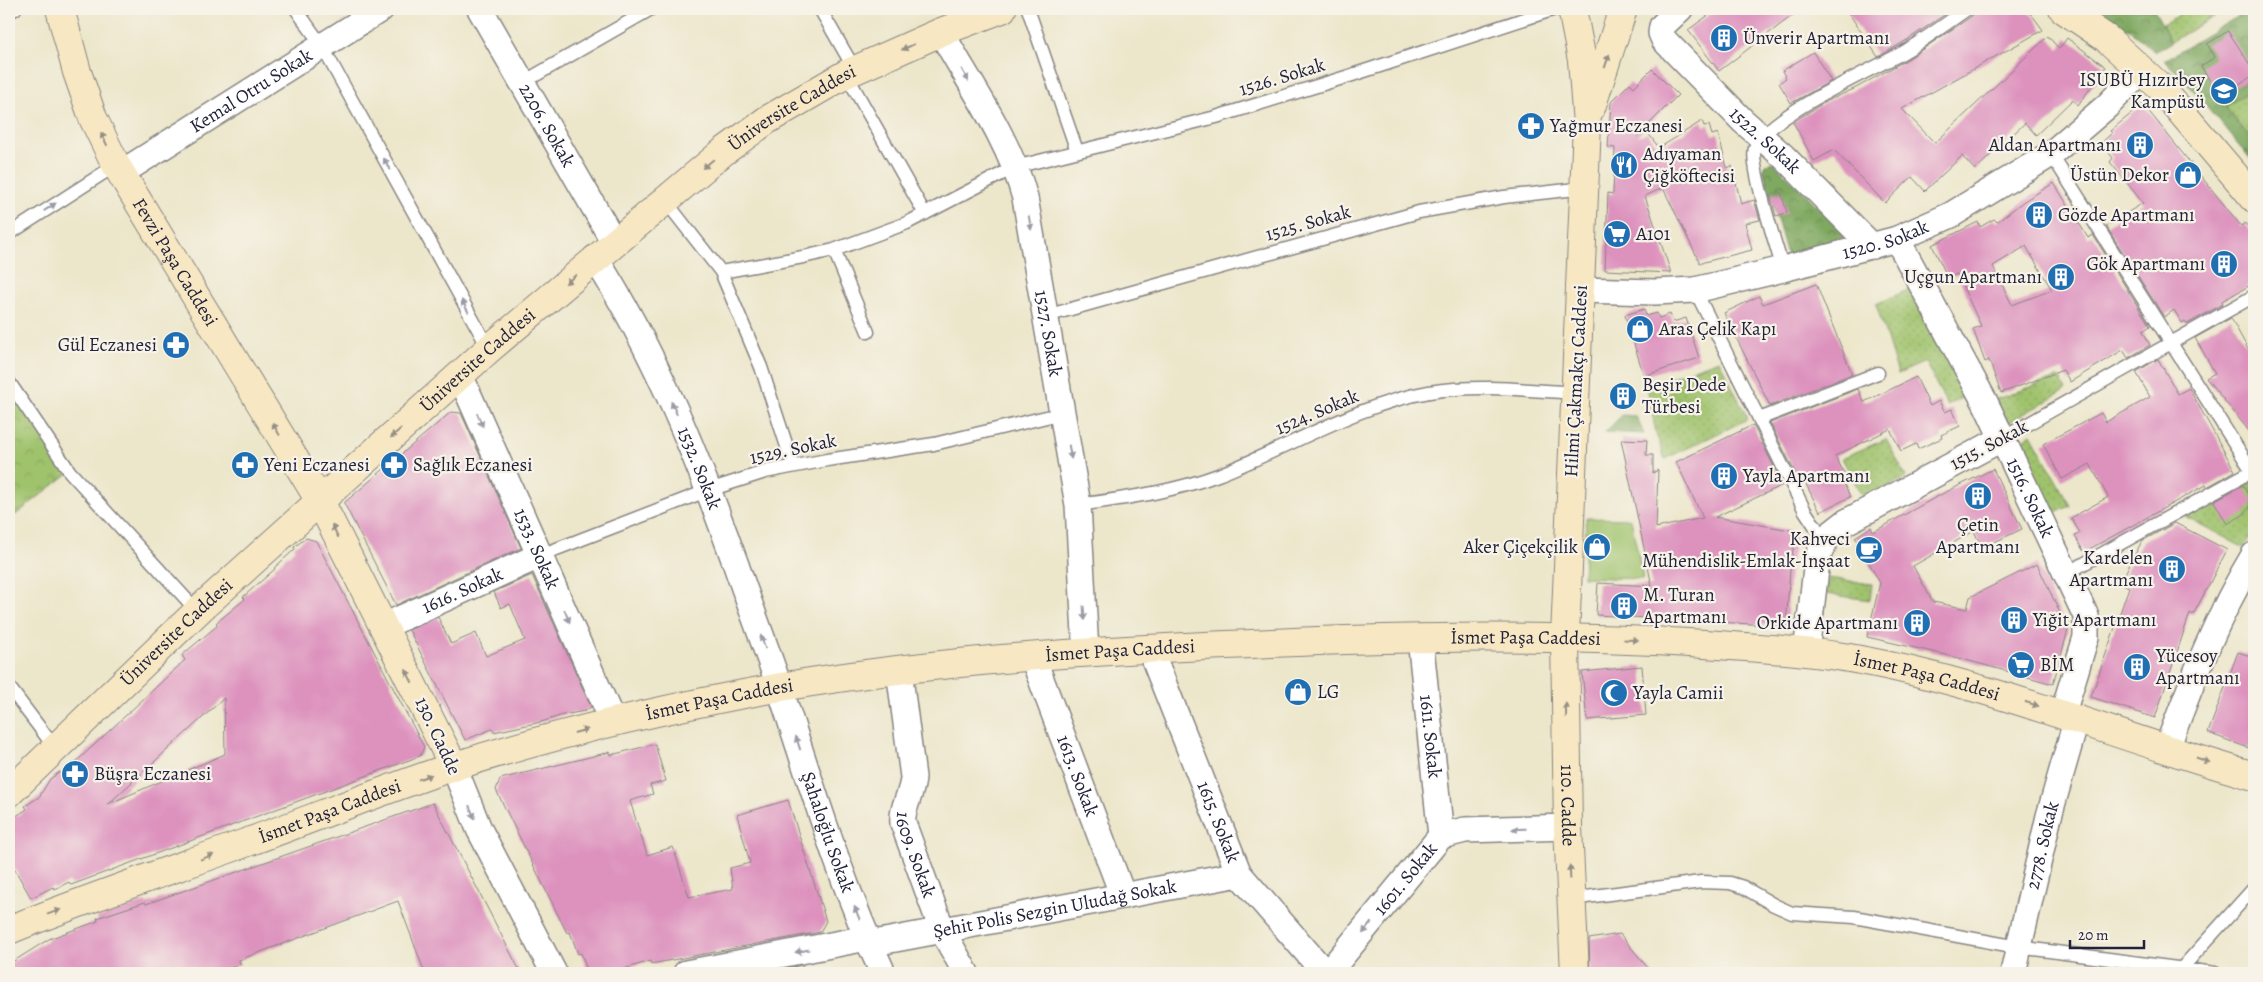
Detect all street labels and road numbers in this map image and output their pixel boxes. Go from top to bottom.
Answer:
street label: Kemal Otru Sokak [185,42,318,139]
street label: 1526. Sokak [1236,52,1328,102]
street label: Üniversite Caddesi [723,58,860,157]
street label: 2206. Sokak [512,78,581,172]
street label: 1522. Sokak [1723,101,1807,180]
street label: Fevzi Paşa Caddesi [126,193,224,331]
street label: 1525. Sokak [1262,198,1354,248]
street label: 1520. Sokak [1839,213,1933,266]
street label: Hilmi Çakmakçı Caddesi [1558,284,1594,478]
street label: 1527. Sokak [1028,288,1069,379]
street label: Üniversite Caddesi [414,302,541,418]
street label: 1524. Sokak [1271,383,1363,441]
street label: 1515. Sokak [1945,413,2033,476]
street label: 1532. Sokak [671,423,728,514]
street label: 1529. Sokak [747,427,839,471]
street label: 1516. Sokak [2000,453,2060,542]
street label: 1533. Sokak [507,504,566,594]
street label: 1616. Sokak [418,561,508,620]
street label: Üniversite Caddesi [114,572,238,692]
street label: İsmet Paşa Caddesi [1450,624,1601,652]
street label: İsmet Paşa Caddesi [1044,633,1196,668]
street label: İsmet Paşa Caddesi [1851,646,2003,707]
street label: İsmet Paşa Caddesi [643,672,795,727]
street label: 130. Cadde [409,693,467,779]
street label: 1611. Sokak [1413,693,1448,780]
street label: 1613. Sokak [1050,731,1105,821]
street label: 110. Cadde [1554,764,1582,847]
street label: Şahaloğlu Sokak [795,768,861,897]
street label: İsmet Paşa Caddesi [255,773,405,850]
street label: 1615. Sokak [1191,777,1246,867]
street label: 2778. Sokak [2020,798,2066,892]
street label: 1609. Sokak [890,810,942,902]
street label: 1601. Sokak [1368,836,1444,921]
street label: Şehit Polis Sezgin Uludağ Sokak [931,873,1179,945]

